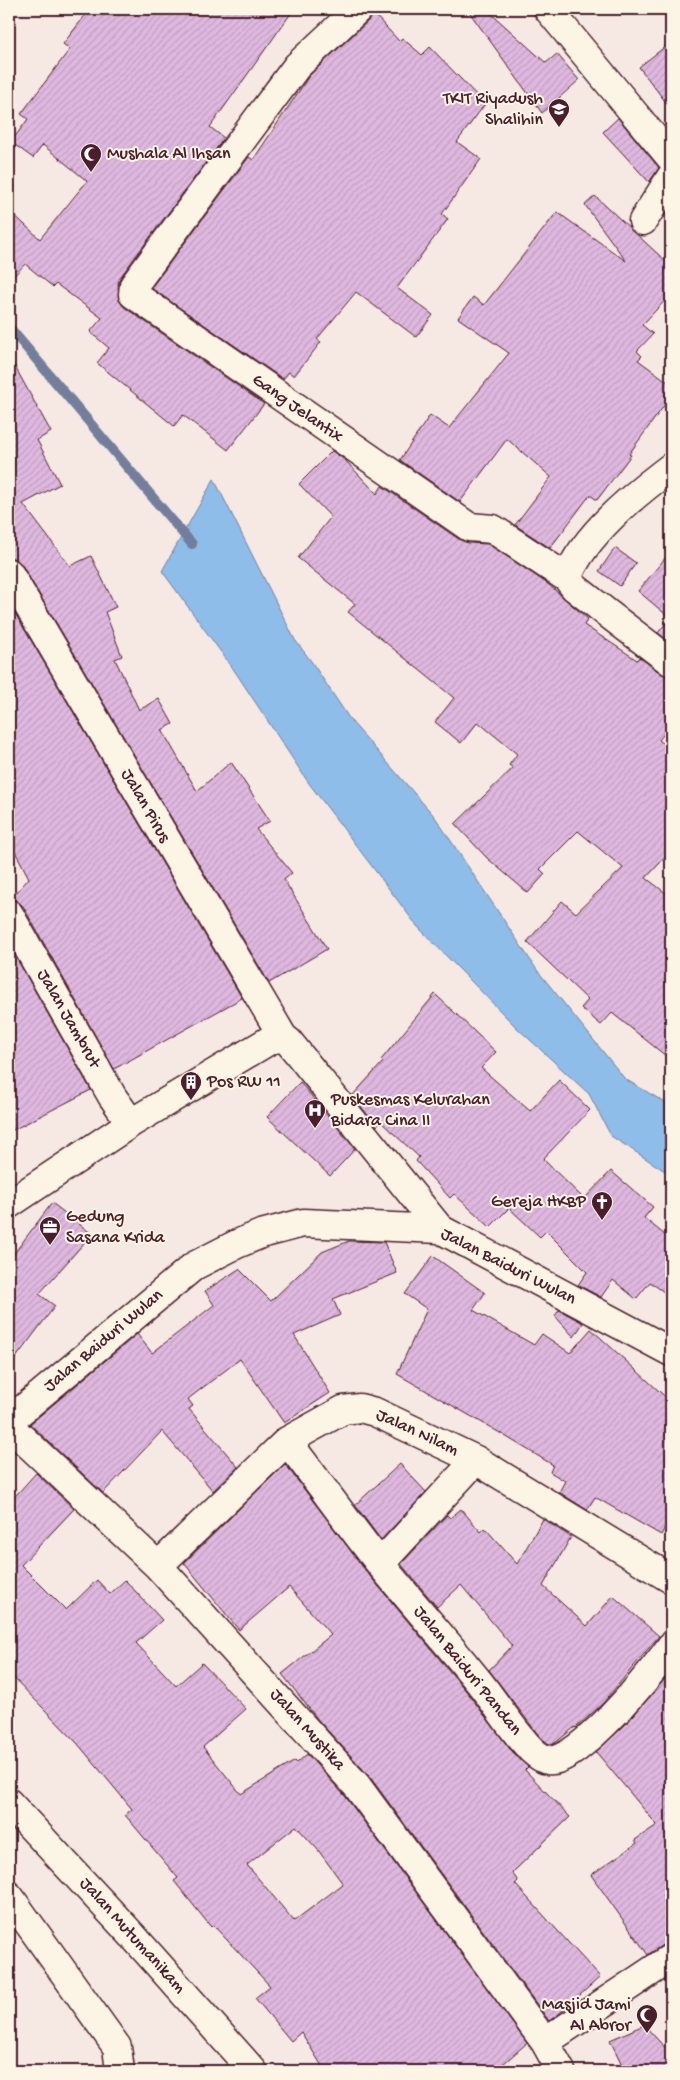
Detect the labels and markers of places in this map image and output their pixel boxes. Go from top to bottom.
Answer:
place label: TKIT Riyadush Shalihin [442,89,543,131]
school or university icon: TKIT Riyadush Shalihin [547,97,571,128]
mosque icon: Mushala Al Ihsan [79,142,103,173]
place label: Mushala Al Ihsan [107,144,231,165]
building icon: Pos RW 11 [179,1070,203,1101]
place label: Pos RW 11 [206,1072,281,1093]
place label: Puskesmas Kelurahan Bidara Cina II [330,1090,490,1132]
hospital icon: Puskesmas Kelurahan Bidara Cina II [303,1098,327,1129]
church icon: Gereja HKBP [590,1190,614,1221]
place label: Gereja HKBP [491,1192,587,1213]
place label: Gedung Sasana Krida [66,1207,166,1249]
office icon: Gedung Sasana Krida [38,1215,62,1246]
place label: Masjid Jami Al Abror [542,1995,633,2037]
mosque icon: Masjid Jami Al Abror [635,2003,659,2034]

